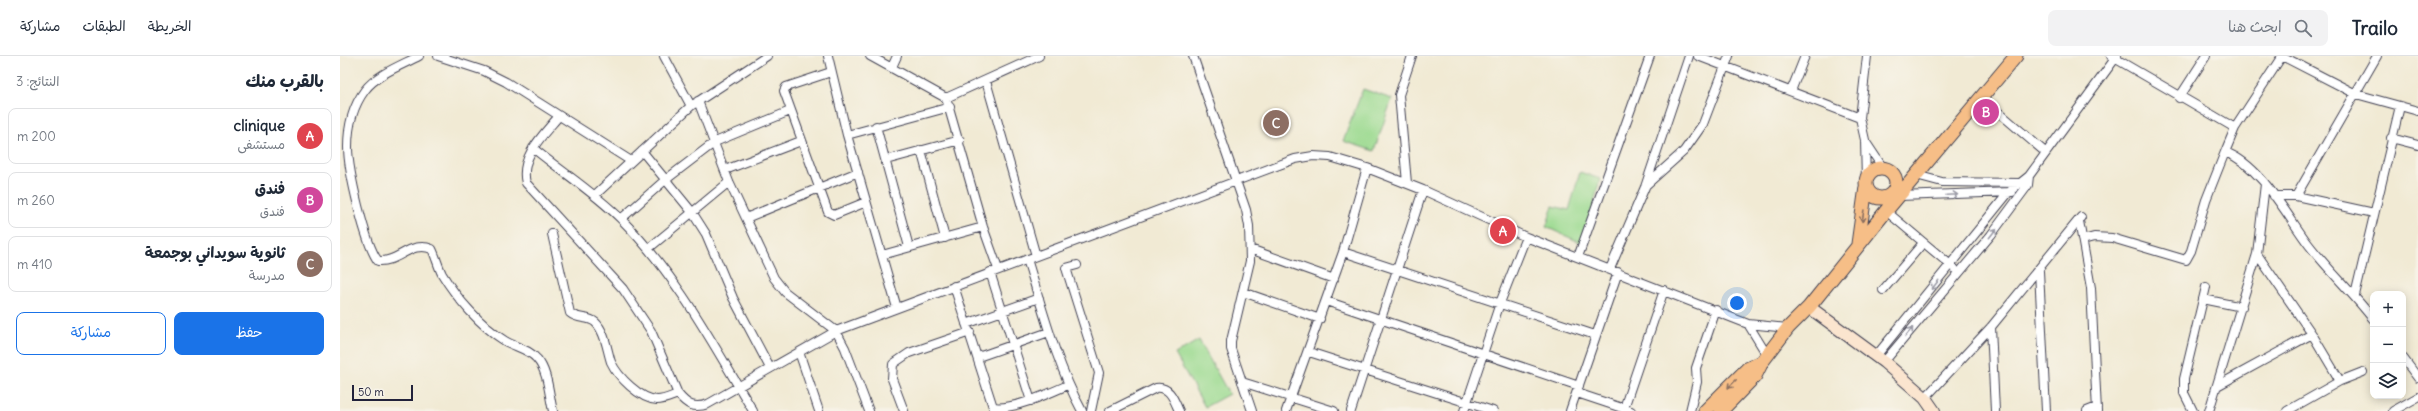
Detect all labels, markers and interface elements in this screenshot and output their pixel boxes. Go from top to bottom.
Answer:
search box [2048,10,2328,46]
text: Trailo [2352,16,2398,40]
text: مشاركة [20,17,60,35]
text: الطبقات [82,17,126,35]
text: الخريطة [148,17,191,35]
text: ابحث هنا [2228,17,2282,36]
icon: search [2292,17,2314,39]
text: بالقرب منك [245,70,324,92]
text: النتائج: 3 [16,73,59,90]
pin: B [1973,97,1999,127]
pin: C [1263,108,1289,138]
text: clinique [234,116,285,135]
text: 200 m [17,128,56,145]
text: A [306,128,314,145]
text: مستشفى [237,136,285,153]
text: فندق [255,179,285,198]
one-way arrow [1945,191,1958,198]
text: 260 m [17,192,55,209]
text: B [306,192,314,209]
text: فندق [260,203,285,220]
one-way arrow [1859,209,1867,222]
pin: A [1490,216,1516,246]
one-way arrow [1988,227,1997,238]
text: ثانوية سويداني بوجمعة [145,243,285,262]
text: 410 m [17,256,53,273]
text: C [306,256,314,273]
text: مدرسة [249,267,285,284]
one-way arrow [1931,280,1940,290]
map controls [2370,291,2406,399]
button: + [2370,291,2406,327]
your location [1727,293,1747,313]
button: مشاركة [16,312,166,355]
button: حفظ [174,312,324,355]
one-way arrow [1905,327,1914,338]
button: − [2370,327,2406,363]
button: layers [2370,363,2406,399]
one-way arrow [1727,380,1737,389]
scale bar [352,383,413,402]
text: 50 m [358,385,384,399]

